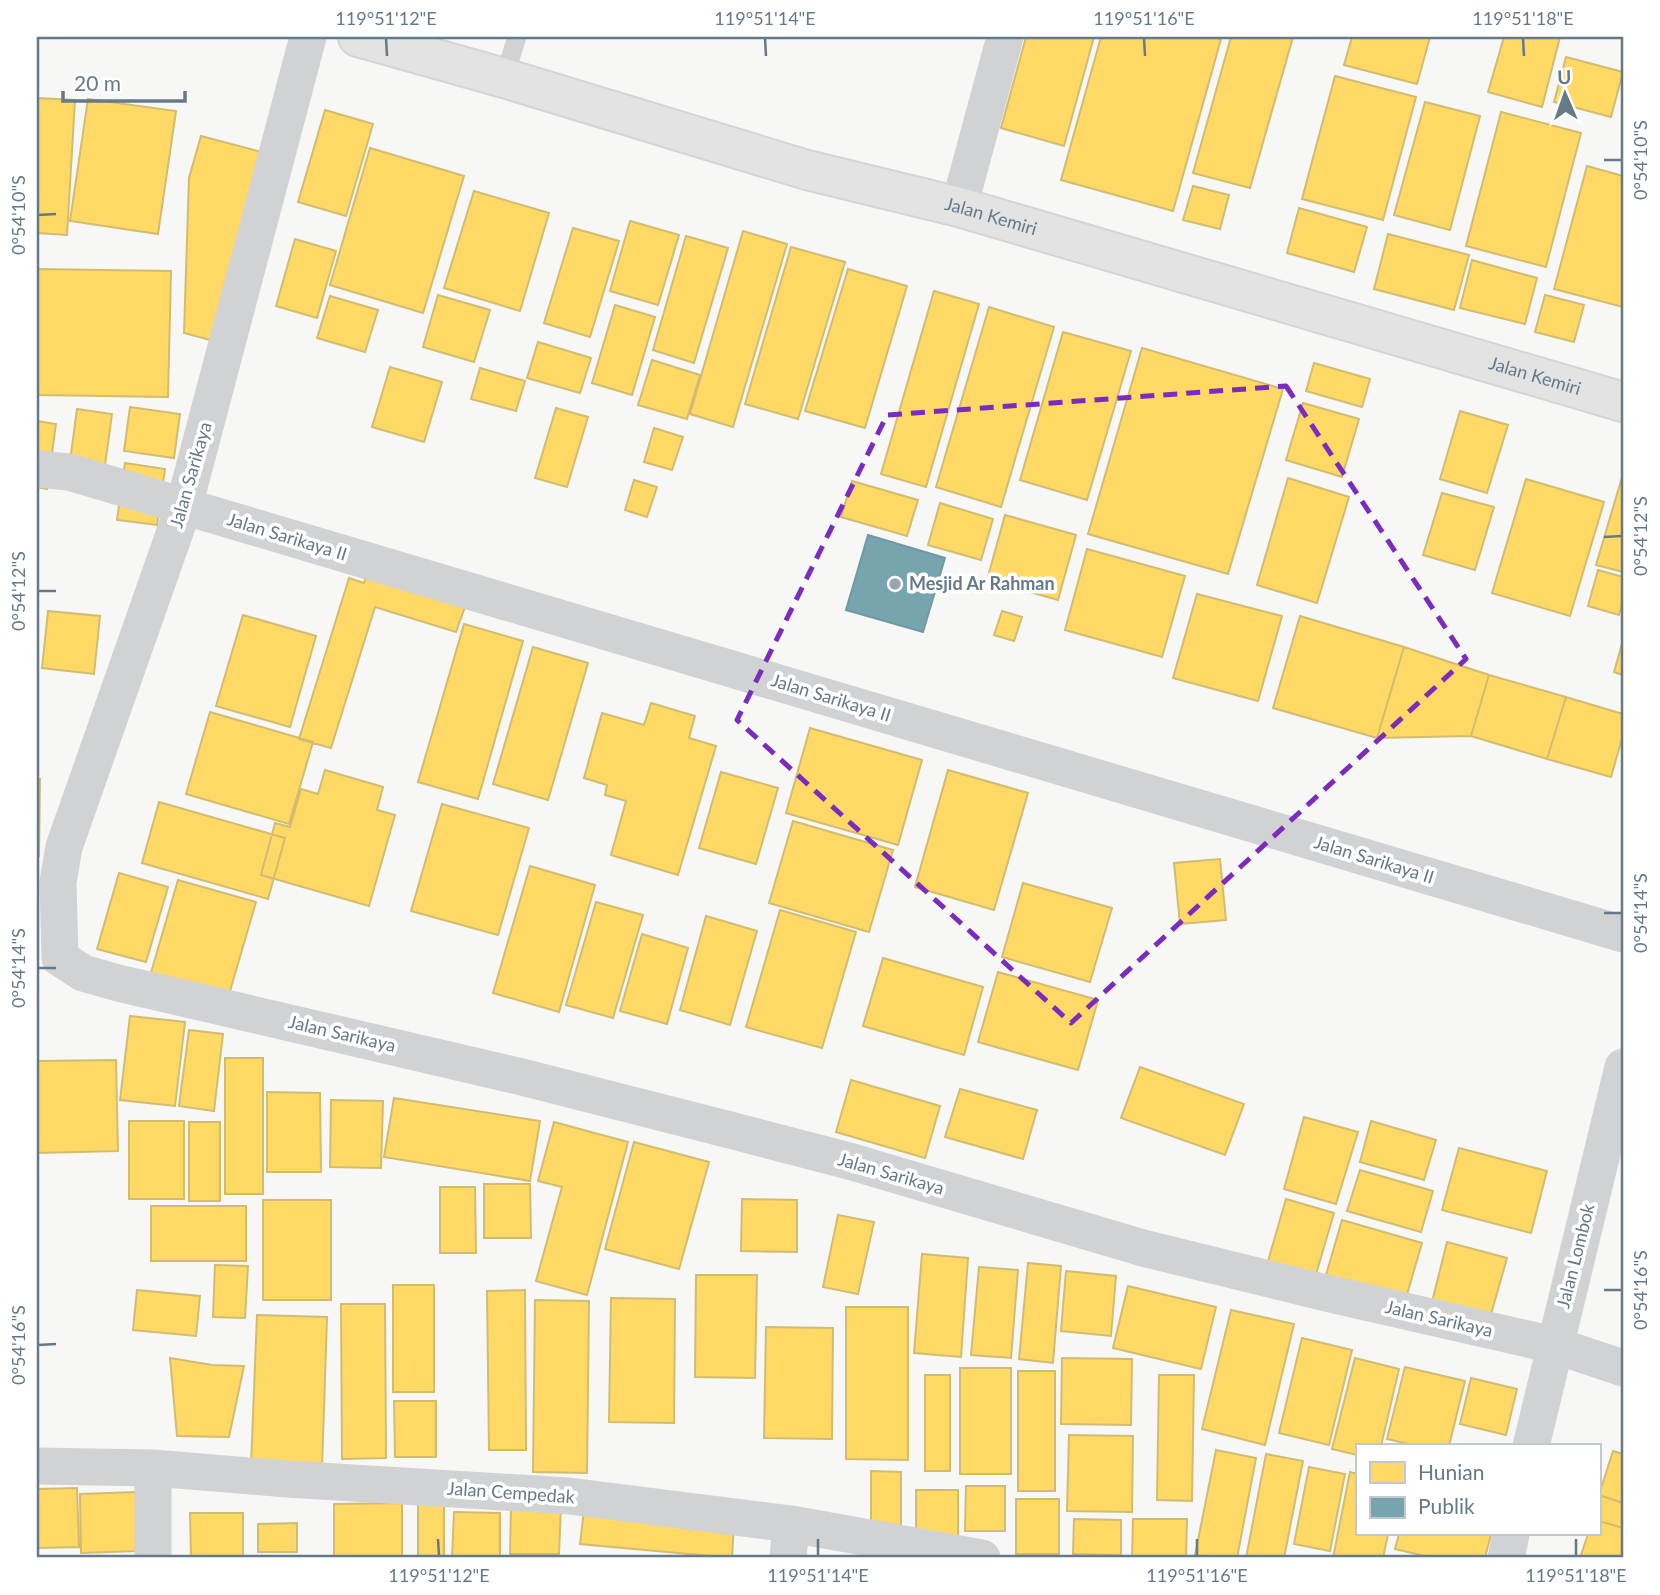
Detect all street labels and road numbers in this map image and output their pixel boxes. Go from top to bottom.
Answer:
street label: Jalan Kemiri [943,192,1040,239]
street label: Jalan Kemiri [1487,351,1584,399]
street label: Jalan Sarikaya [164,419,216,530]
street label: Jalan Sarikaya II [225,507,350,565]
street label: Jalan Sarikaya II [769,668,894,726]
street label: Jalan Sarikaya II [1312,830,1437,888]
street label: Jalan Sarikaya [286,1010,398,1056]
street label: Jalan Sarikaya [836,1147,947,1199]
street label: Jalan Lombok [1551,1200,1599,1310]
street label: Jalan Sarikaya [1383,1295,1495,1341]
street label: Jalan Cempedak [446,1477,577,1507]

